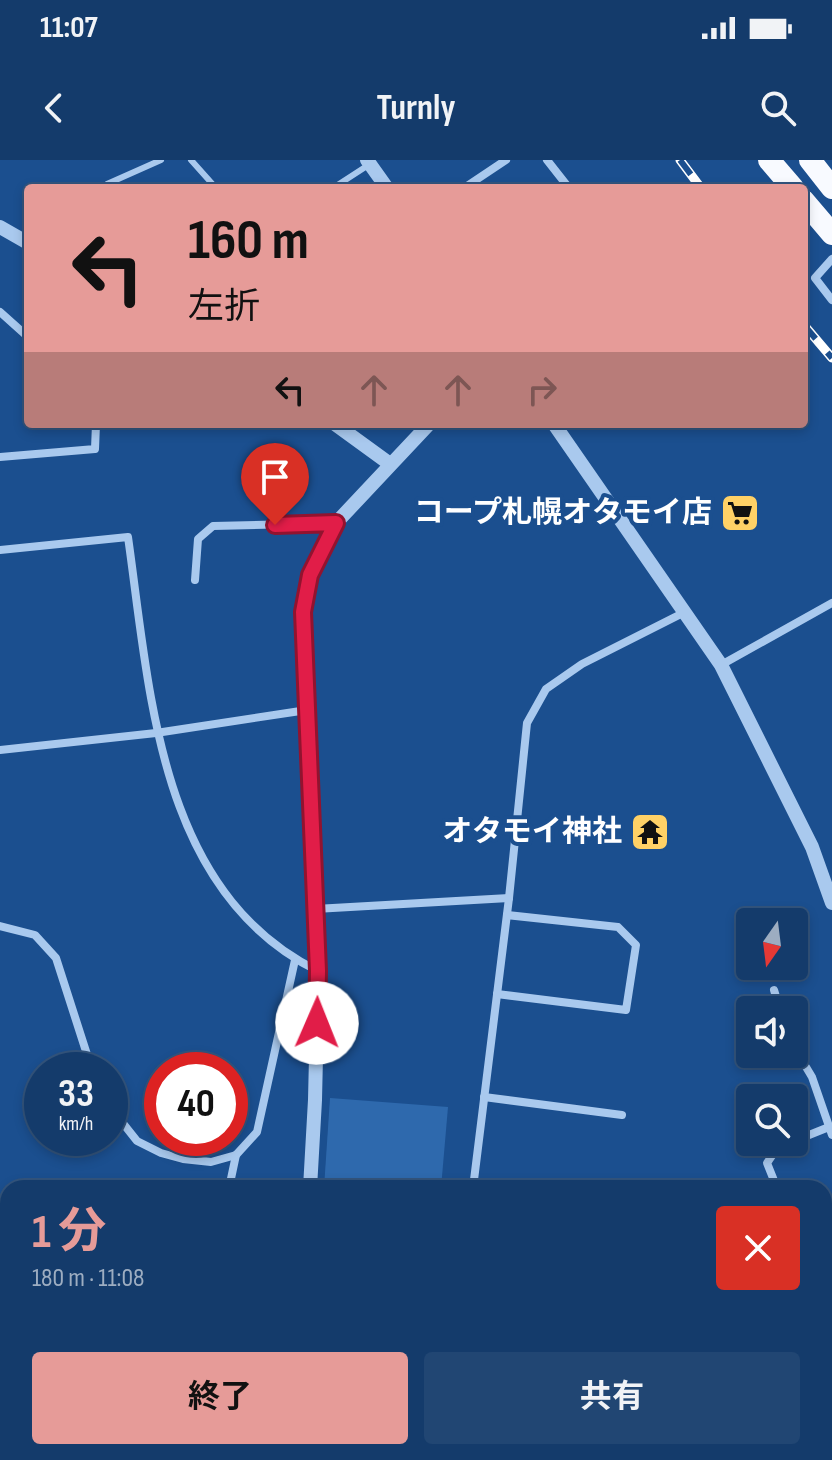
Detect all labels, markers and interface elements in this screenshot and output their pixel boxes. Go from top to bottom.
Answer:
text: 11:07 [40,10,98,46]
icon: back [32,86,76,130]
icon: search [756,86,800,130]
text: Turnly [377,87,455,130]
text: 160 m [188,208,309,275]
icon: left [56,216,160,320]
text: 左折 [188,286,260,329]
icon: left [268,368,312,412]
icon: ahead [352,368,396,412]
icon: ahead [436,368,480,412]
icon: right [520,368,564,412]
pin [241,443,309,525]
icon: arrive [253,455,297,499]
supermarket icon: コープ札幌オタモイ店 [719,492,761,534]
place label: コープ札幌オタモイ店 [414,495,712,531]
temple icon: オタモイ神社 [629,811,671,853]
place label: オタモイ神社 [442,814,622,850]
north arrow [736,908,808,980]
map controls [736,908,808,1156]
position arrow [275,981,359,1065]
button: sound [736,996,808,1068]
speed limit sign: 40 [144,1052,248,1156]
text: 33 [58,1070,94,1118]
button: search [736,1084,808,1156]
text: km/h [59,1112,93,1136]
text: 1 分 [32,1204,106,1261]
button: close [716,1206,800,1290]
text: 180 m · 11:08 [32,1263,144,1294]
button: 終了 [32,1352,408,1444]
button: 共有 [424,1352,800,1444]

